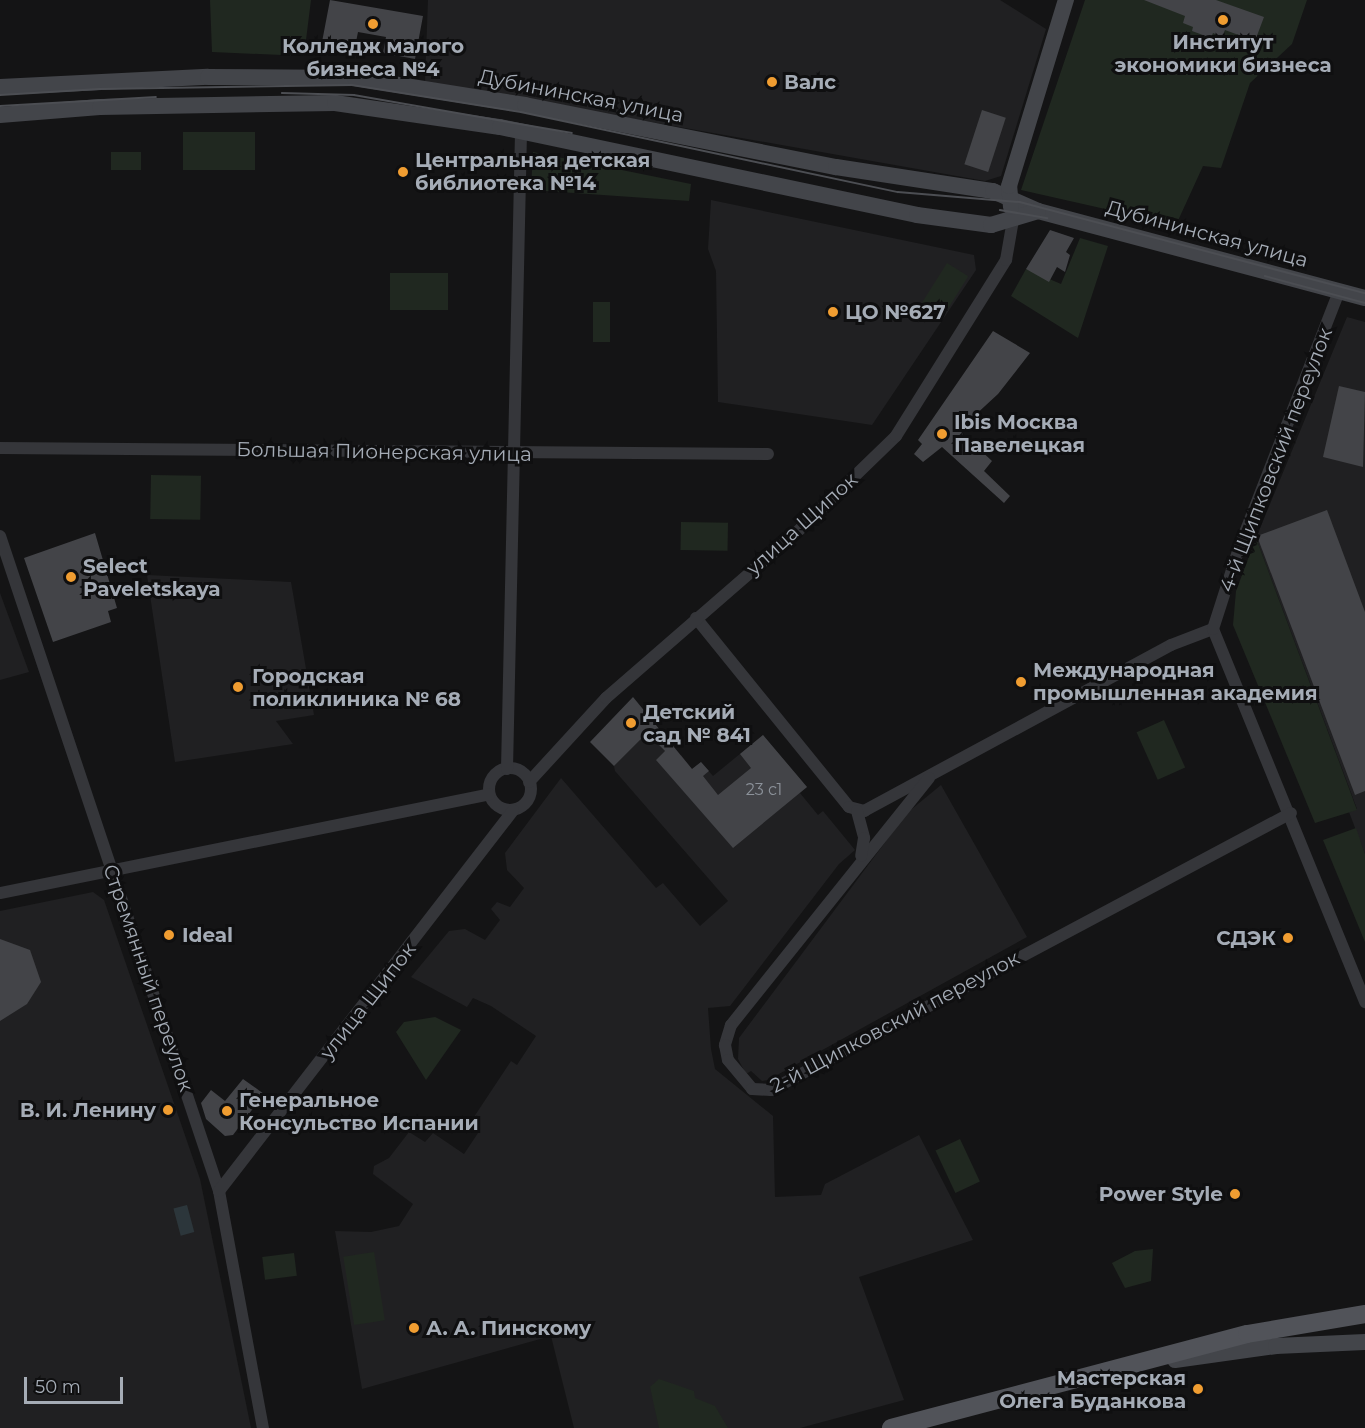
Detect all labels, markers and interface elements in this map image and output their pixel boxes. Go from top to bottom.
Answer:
marker: Институт экономики бизнеса [1216,13,1230,27]
marker: Колледж малого бизнеса №4 [366,17,380,31]
place label: Институт экономики бизнеса [1114,30,1332,77]
place label: Колледж малого бизнеса №4 [282,34,464,81]
street label: Дубининская улица [477,64,685,128]
place label: Валс [784,70,836,94]
marker: Валс [765,75,779,89]
place label: Центральная детская библиотека №14 [415,148,650,195]
marker: Центральная детская библиотека №14 [396,165,410,179]
street label: Дубининская улица [1103,195,1311,273]
place label: ЦО №627 [845,300,946,324]
marker: ЦО №627 [826,305,840,319]
street label: 4-й Щипковский переулок [1214,325,1338,595]
place label: Ibis Москва Павелецкая [954,410,1085,457]
marker: Ibis Москва Павелецкая [935,427,949,441]
street label: Большая Пионерская улица [236,437,532,467]
street label: улица Щипок [741,468,863,580]
place label: Select Paveletskaya [83,554,221,601]
marker: Select Paveletskaya [64,570,78,584]
place label: Международная промышленная академия [1033,658,1318,705]
place label: Городская поликлиника № 68 [252,664,461,711]
marker: Международная промышленная академия [1014,675,1028,689]
marker: Городская поликлиника № 68 [229,678,247,696]
place label: Детский сад № 841 [643,700,751,747]
marker: Детский сад № 841 [624,716,638,730]
house number: 23 с1 [746,780,782,800]
street label: Стремянный переулок [98,861,198,1095]
place label: Ideal [182,923,233,947]
marker: Ideal [160,926,178,944]
place label: СДЭК [1216,926,1276,950]
marker: СДЭК [1281,931,1295,945]
street label: улица Щипок [315,938,421,1064]
street label: 2-й Щипковский переулок [766,946,1024,1098]
place label: Генеральное Консульство Испании [239,1088,479,1135]
place label: В. И. Ленину [20,1098,156,1122]
marker: В. И. Ленину [161,1103,175,1117]
marker: Генеральное Консульство Испании [220,1104,234,1118]
place label: Power Style [1099,1182,1223,1206]
marker: Power Style [1228,1187,1242,1201]
place label: А. А. Пинскому [426,1316,591,1340]
marker: А. А. Пинскому [407,1321,421,1335]
scale bar [27,1365,126,1403]
place label: Мастерская Олега Буданкова [999,1366,1186,1413]
text: 50 m [35,1376,81,1398]
marker: Мастерская Олега Буданкова [1191,1382,1205,1396]

